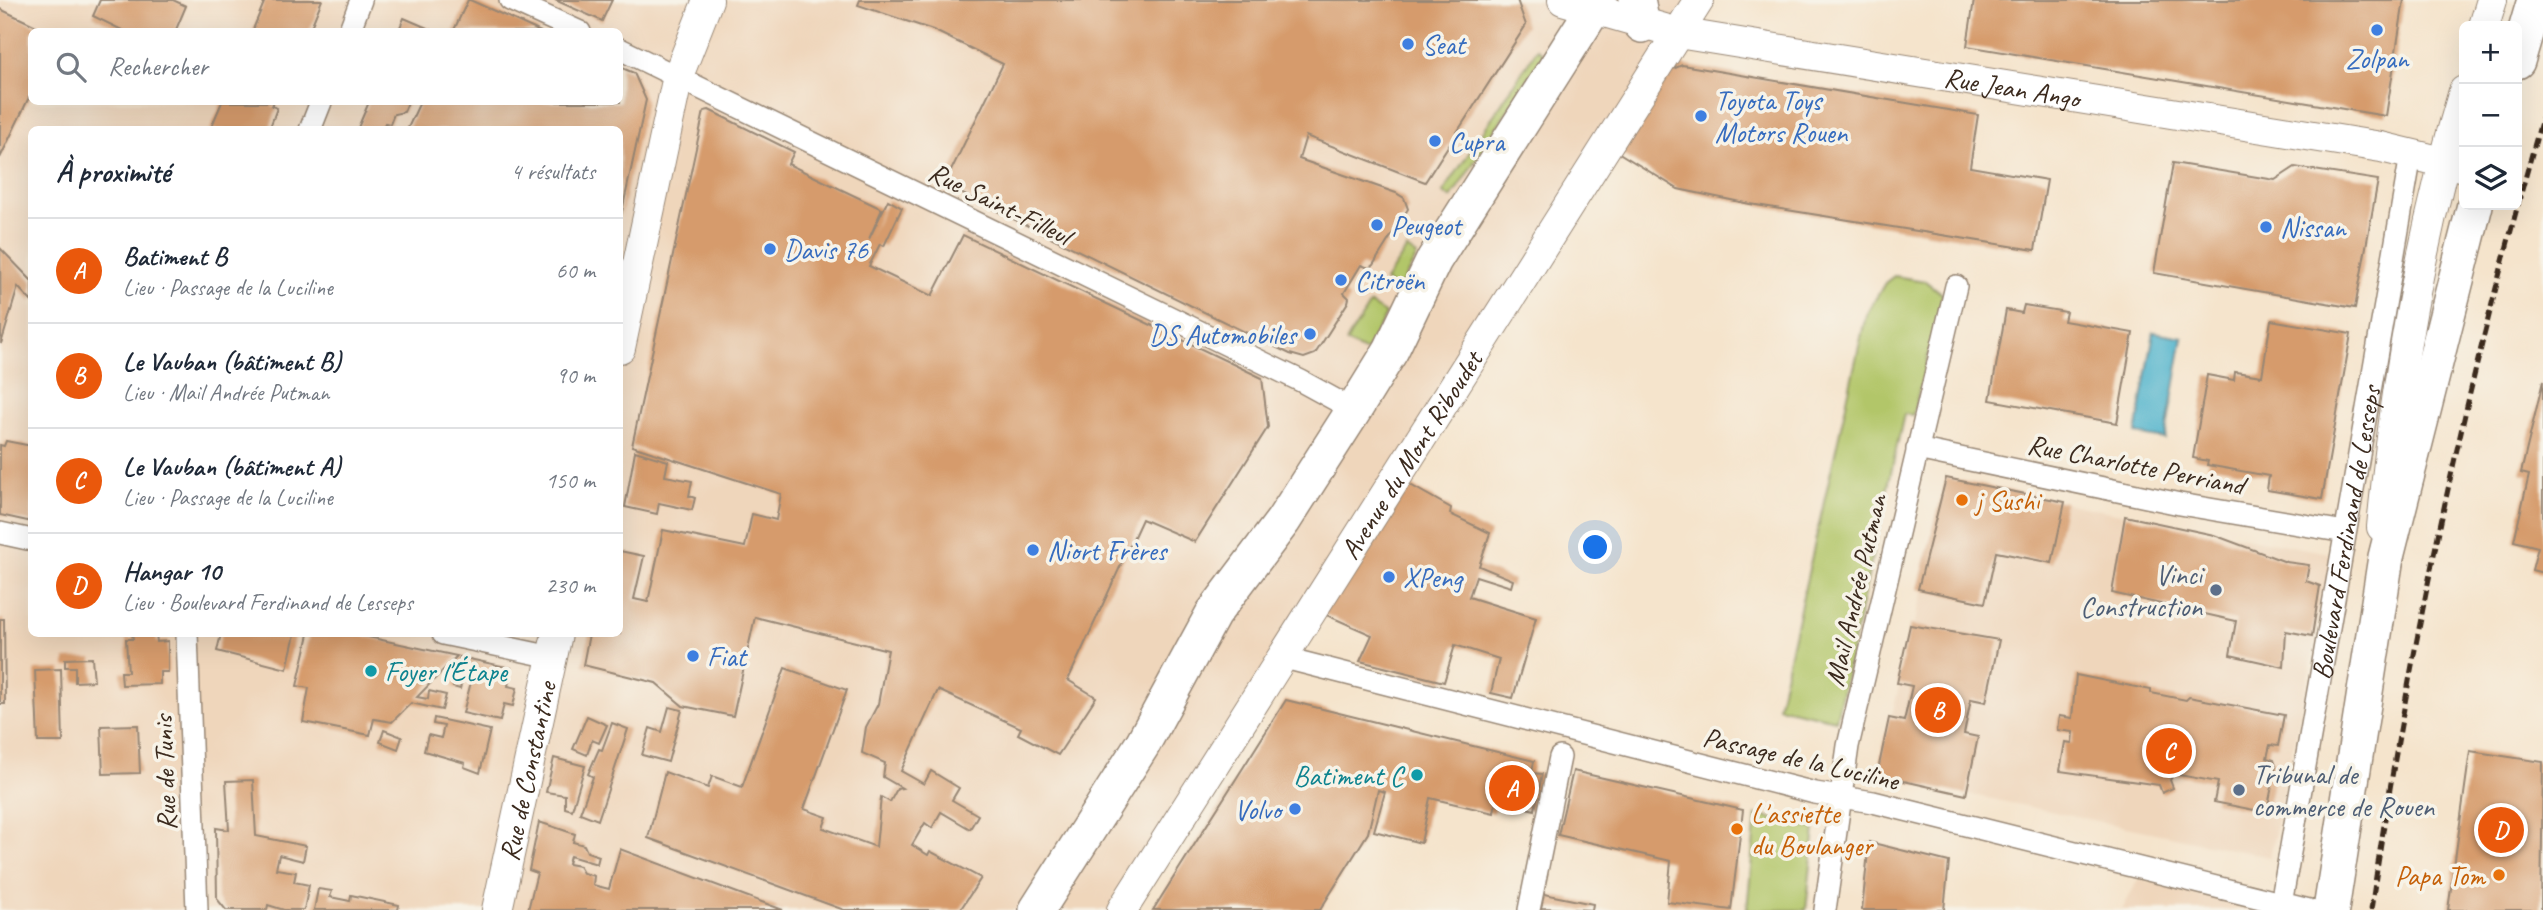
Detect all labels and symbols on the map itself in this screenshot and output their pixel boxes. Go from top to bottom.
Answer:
marker: Zolpan [2369,22,2385,38]
place label: Seat [1422,27,1467,62]
marker: Seat [1400,36,1416,52]
place label: Zolpan [2346,41,2410,76]
street label: Rue Jean Ango [1942,59,2085,116]
place label: Toyota Toys Motors Rouen [1715,83,1849,150]
marker: Toyota Toys Motors Rouen [1693,108,1709,124]
place label: Cupra [1449,124,1506,159]
marker: Cupra [1427,133,1443,149]
street label: Rue Saint-Filleul [923,154,1081,255]
place label: Peugeot [1391,208,1464,243]
place label: Nissan [2280,210,2347,245]
marker: Peugeot [1369,217,1385,233]
marker: Nissan [2258,219,2274,235]
place label: Davis 76 [784,232,869,267]
marker: Davis 76 [762,241,778,257]
place label: Citroën [1355,263,1426,298]
marker: Citroën [1333,272,1349,288]
place label: DS Automobiles [1149,317,1298,352]
marker: DS Automobiles [1302,326,1318,342]
street label: Avenue du Mont Riboudet [1332,342,1491,565]
street label: Boulevard Ferdinand de Lesseps [2303,381,2389,682]
street label: Rue Charlotte Perriand [2025,426,2251,503]
place label: j Sushi [1973,483,2043,518]
street label: Mail Andrée Putman [1816,490,1895,689]
marker: j Sushi [1954,492,1970,508]
your location [1578,530,1612,564]
place label: Niort Frères [1047,533,1169,568]
marker: Niort Frères [1025,542,1041,558]
place label: Vinci Construction [2080,557,2206,624]
place label: XPeng [1403,560,1464,595]
marker: XPeng [1381,569,1397,585]
marker: Vinci Construction [2208,582,2224,598]
place label: Fiat [707,639,748,674]
marker: Fiat [685,648,701,664]
place label: Foyer l'Étape [385,654,509,689]
marker: Foyer l'Étape [363,663,379,679]
street label: Rue de Constantine [491,677,564,864]
pin: B [1915,684,1961,736]
street label: Rue de Tunis [145,712,184,831]
street label: Passage de la Luciline [1700,719,1904,798]
pin: C [2146,725,2192,777]
place label: Tribunal de commerce de Rouen [2253,757,2436,824]
place label: Batiment C [1294,758,1406,793]
pin: A [1489,762,1535,814]
marker: Batiment C [1409,767,1425,783]
marker: Tribunal de commerce de Rouen [2231,782,2247,798]
place label: Volvo [1234,792,1284,827]
place label: L'assiette du Boulanger [1751,796,1874,863]
marker: Volvo [1287,801,1303,817]
pin: D [2478,804,2524,856]
marker: L'assiette du Boulanger [1729,821,1745,837]
place label: Papa Tom [2395,858,2487,893]
marker: Papa Tom [2491,867,2507,883]

